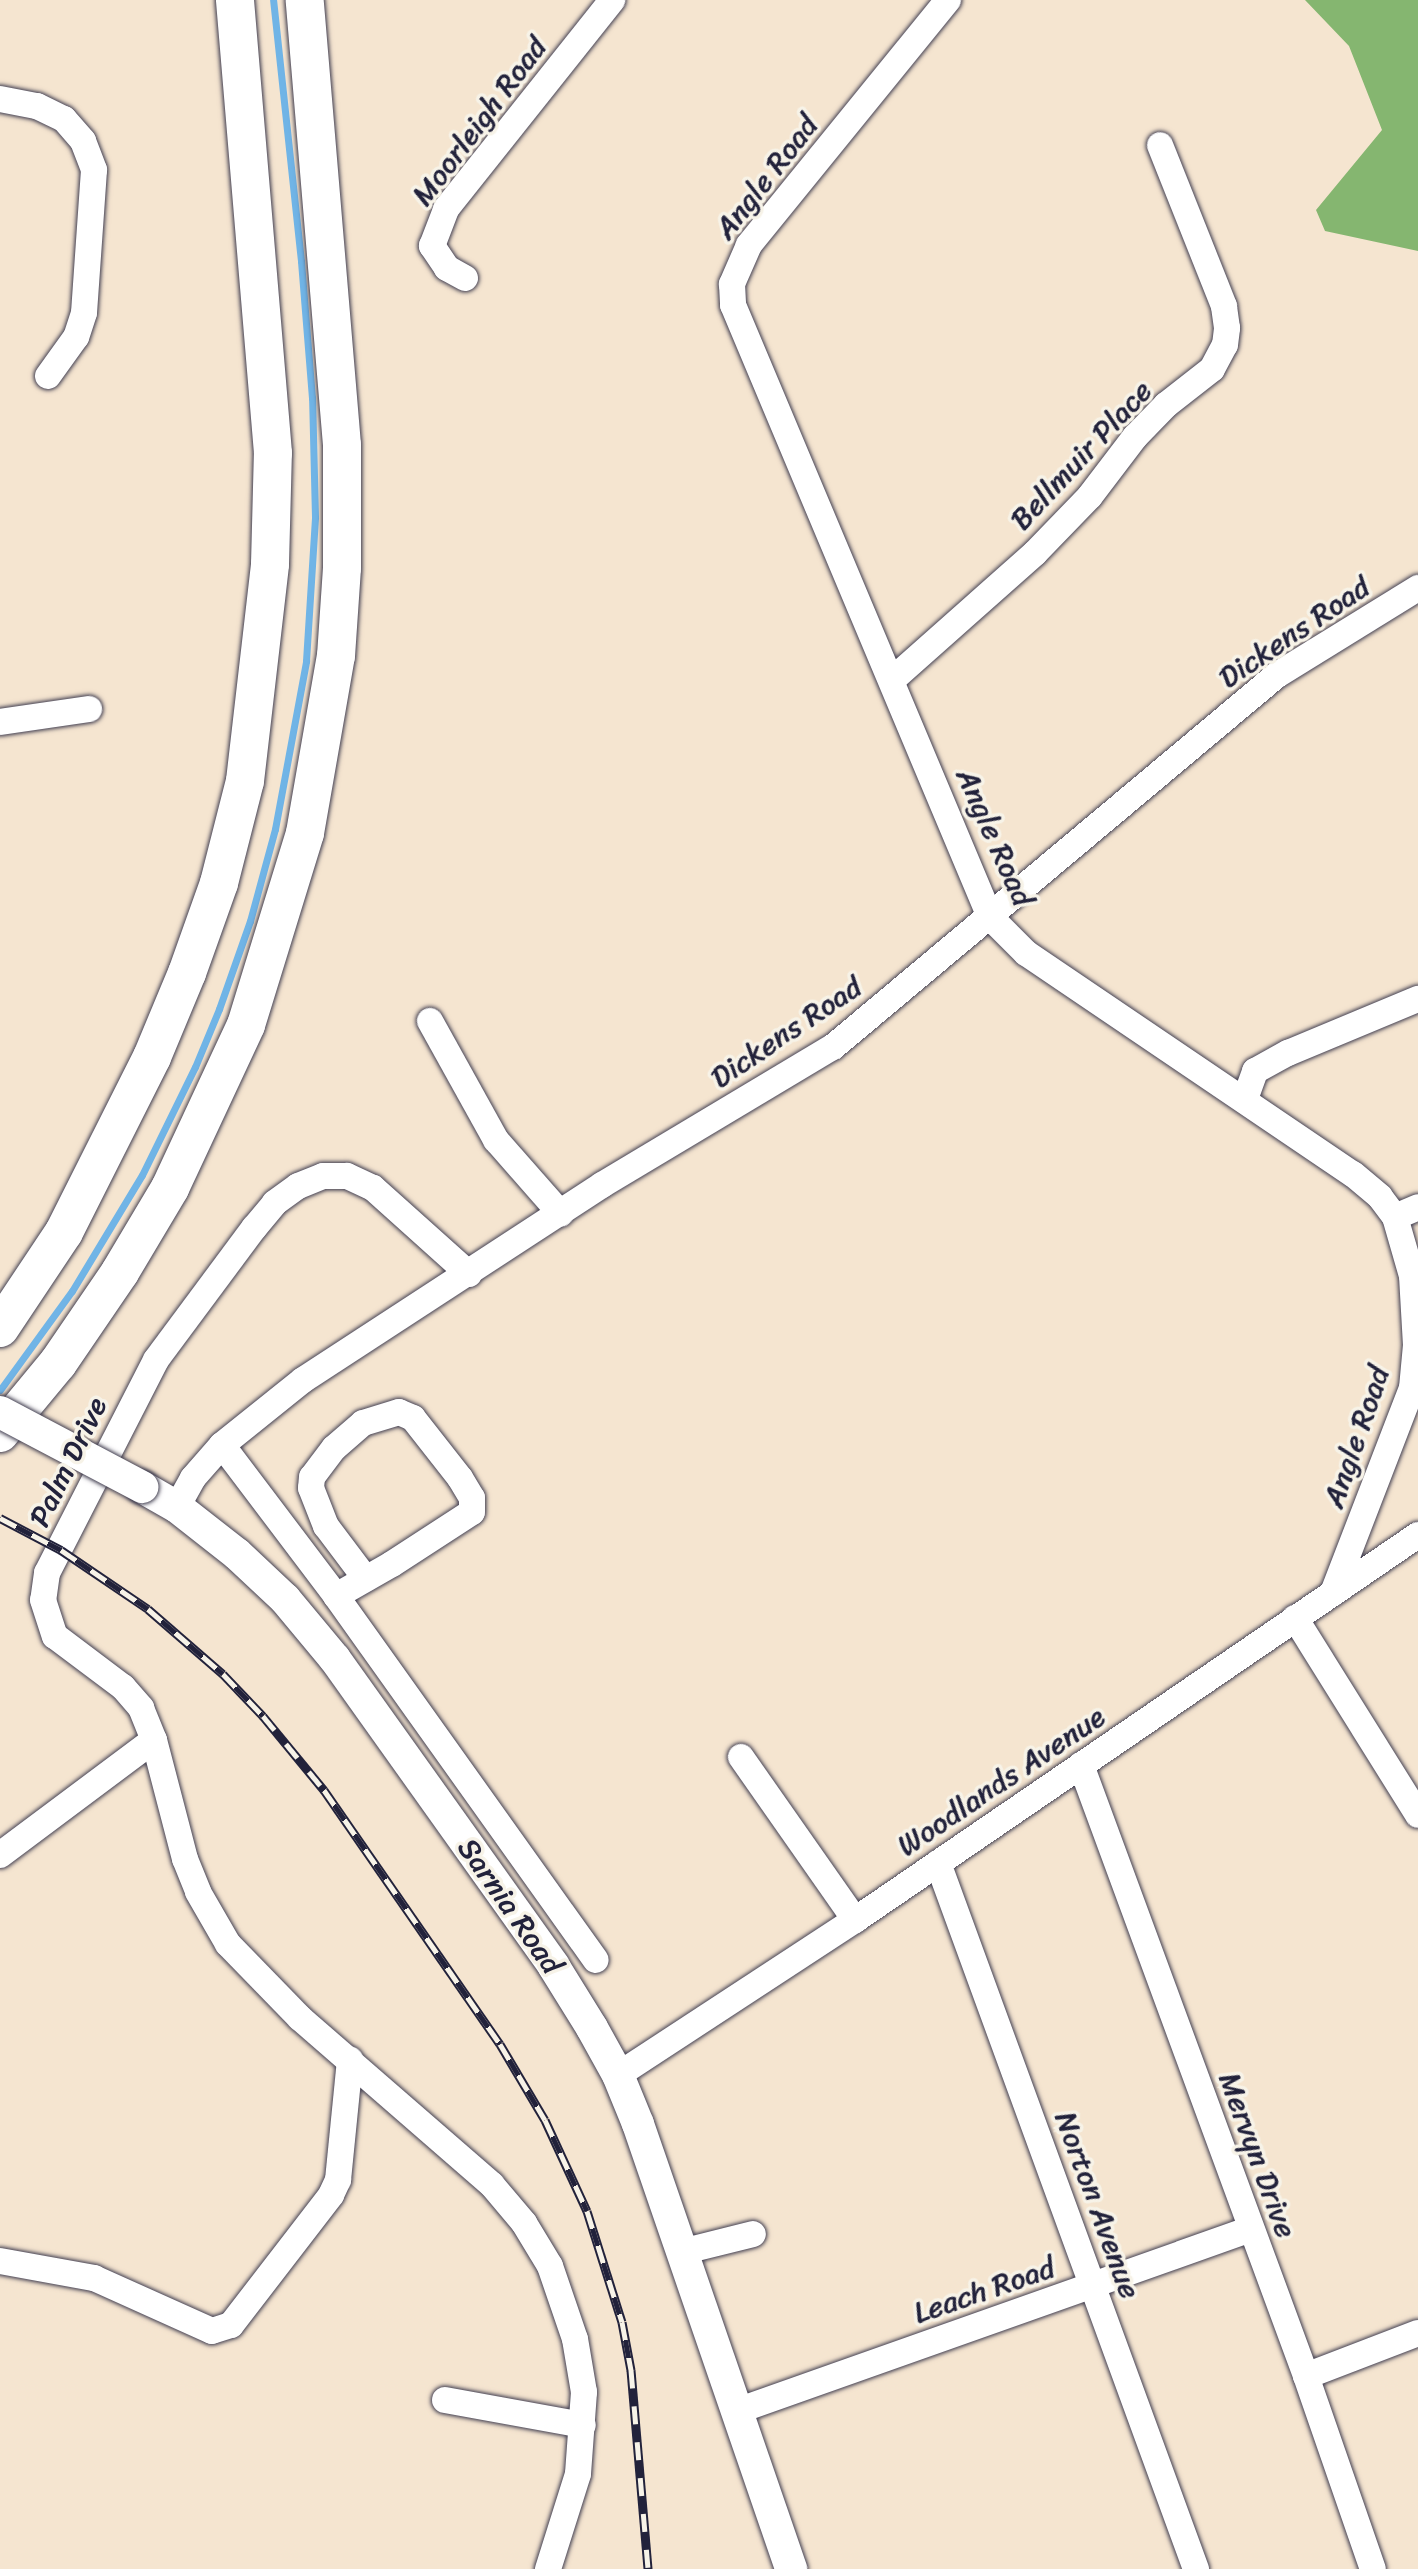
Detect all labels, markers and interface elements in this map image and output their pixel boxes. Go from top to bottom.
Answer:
street label: Moorleigh Road [404,30,554,212]
street label: Angle Road [707,108,825,246]
street label: Bellmuir Place [1003,373,1159,537]
street label: Dickens Road [1211,568,1377,696]
street label: Angle Road [949,762,1041,912]
street label: Dickens Road [703,968,869,1096]
street label: Angle Road [1315,1362,1397,1512]
street label: Palm Drive [21,1391,115,1533]
street label: Woodlands Avenue [890,1698,1112,1864]
street label: Sarnia Road [450,1831,570,1981]
street label: Mervyn Drive [1211,2067,1305,2243]
street label: Norton Avenue [1047,2107,1149,2303]
street label: Leach Road [909,2249,1059,2331]

